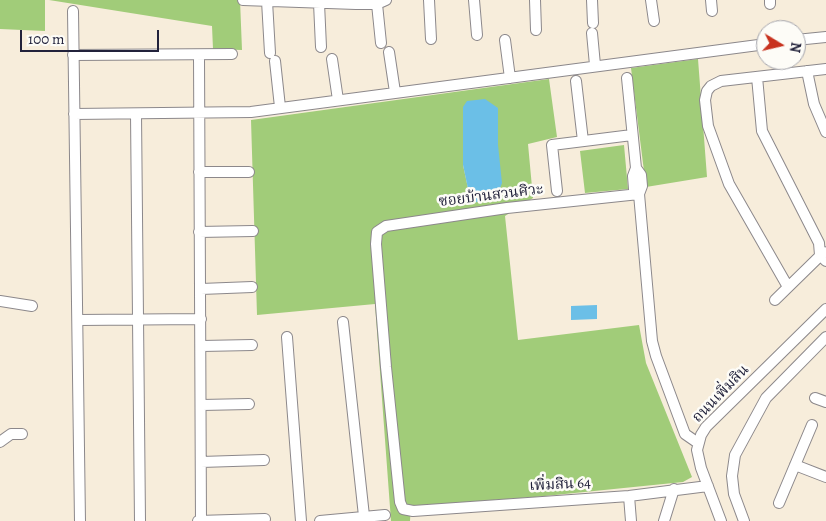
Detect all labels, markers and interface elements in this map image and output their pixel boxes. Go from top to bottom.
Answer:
scale bar [22,20,161,52]
north arrow [756,20,806,70]
text: 100 m [28,29,65,49]
text: N [785,41,806,54]
street label: ซอยบ้านสวนศิวะ [438,181,544,211]
street label: ถนนเพิ่มสิน [689,361,753,427]
street label: เพิ่มสิน 64 [529,474,591,496]

